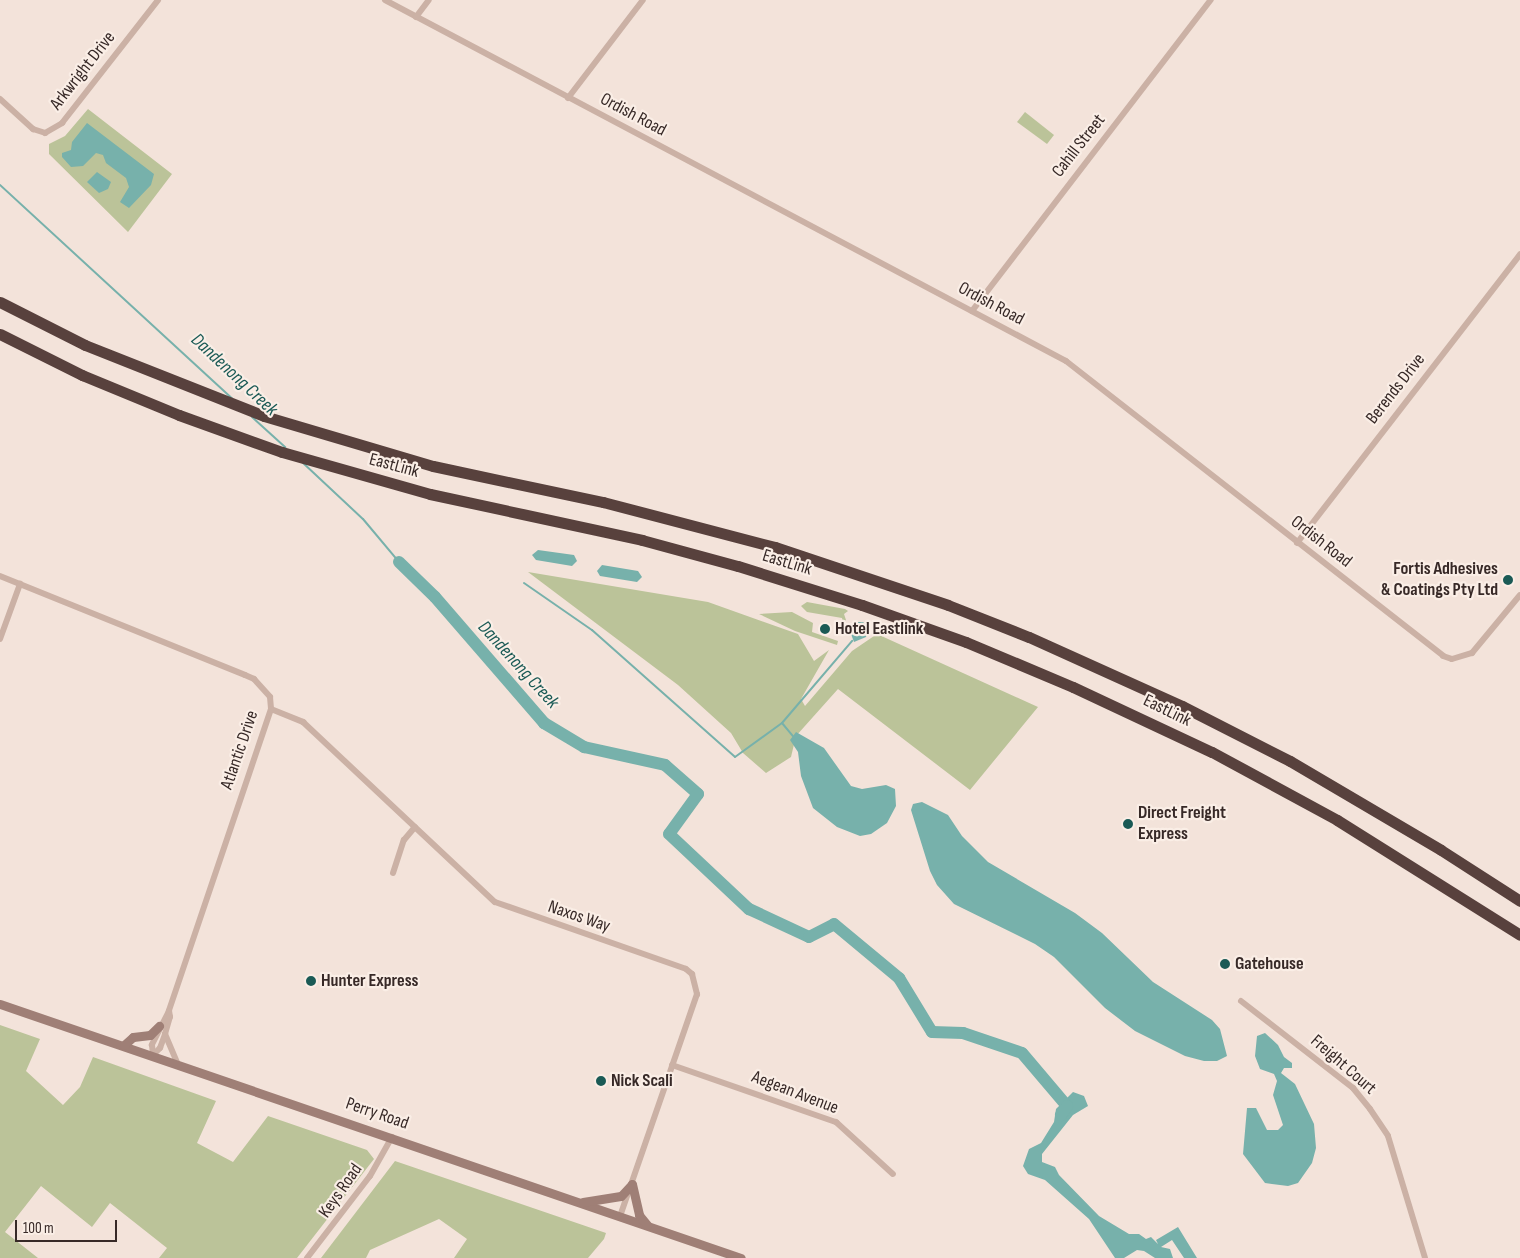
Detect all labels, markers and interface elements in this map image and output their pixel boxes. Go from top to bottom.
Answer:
street label: Arkwright Drive [46,28,120,114]
street label: Ordish Road [596,89,670,141]
street label: Cahill Street [1048,110,1110,182]
street label: Ordish Road [954,278,1028,330]
water label: Dandenong Creek [186,329,282,421]
street label: Berends Drive [1362,350,1430,428]
street label: EastLink [367,449,421,483]
street label: Ordish Road [1286,511,1356,573]
street label: EastLink [760,545,814,581]
place label: Fortis Adhesives & Coatings Pty Ltd [1381,559,1498,602]
marker: Fortis Adhesives & Coatings Pty Ltd [1502,574,1514,586]
water label: Dandenong Creek [473,616,563,714]
place label: Hotel Eastlink [835,618,923,640]
marker: Hotel Eastlink [819,623,831,635]
street label: EastLink [1140,690,1194,732]
street label: Atlantic Drive [216,708,264,792]
place label: Direct Freight Express [1138,803,1226,846]
marker: Direct Freight Express [1122,818,1134,830]
street label: Naxos Way [545,896,613,938]
place label: Gatehouse [1235,953,1304,975]
marker: Gatehouse [1219,958,1231,970]
place label: Hunter Express [321,970,418,992]
marker: Hunter Express [305,975,317,987]
street label: Freight Court [1306,1031,1380,1099]
street label: Aegean Avenue [749,1067,841,1119]
place label: Nick Scali [611,1070,673,1092]
marker: Nick Scali [595,1075,607,1087]
street label: Perry Road [343,1093,411,1135]
street label: Keys Road [315,1160,367,1222]
scale bar [18,1210,120,1242]
text: 100 m [23,1219,54,1238]

